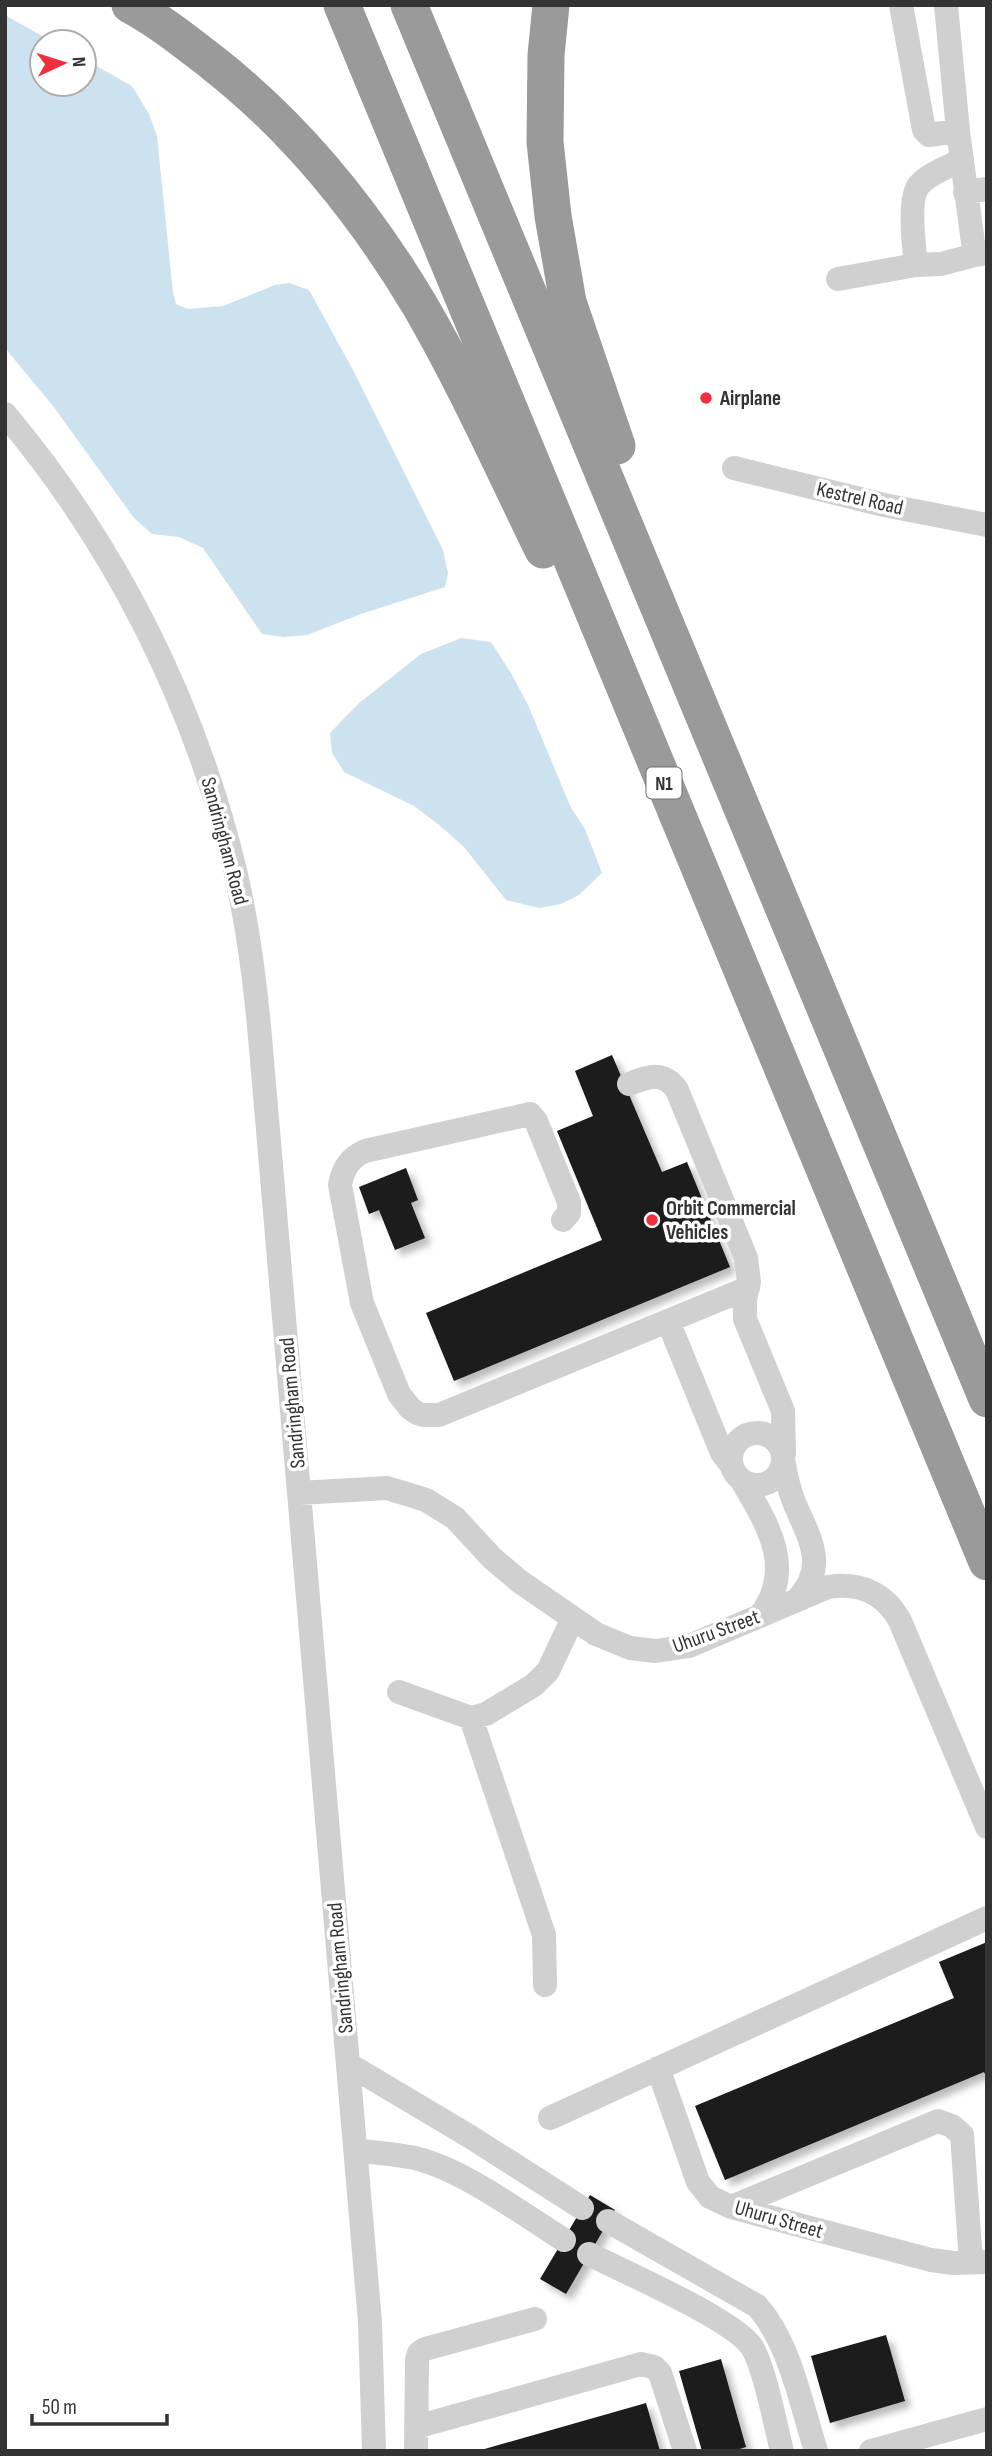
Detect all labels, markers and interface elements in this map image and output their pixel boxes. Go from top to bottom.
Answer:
north arrow [28,28,98,98]
text: N [67,56,90,68]
place label: Airplane [719,386,781,411]
marker: Airplane [698,390,714,406]
street label: Kestrel Road [814,476,906,521]
road number: N1 [646,768,682,798]
street label: Sandringham Road [195,775,254,908]
place label: Orbit Commercial Vehicles [666,1196,796,1245]
marker: Orbit Commercial Vehicles [644,1212,660,1228]
street label: Sandringham Road [274,1337,311,1469]
street label: Uhuru Street [669,1604,763,1659]
street label: Sandringham Road [322,1902,359,2034]
street label: Uhuru Street [732,2195,826,2244]
scale bar [32,2382,166,2426]
text: 50 m [42,2395,77,2420]

